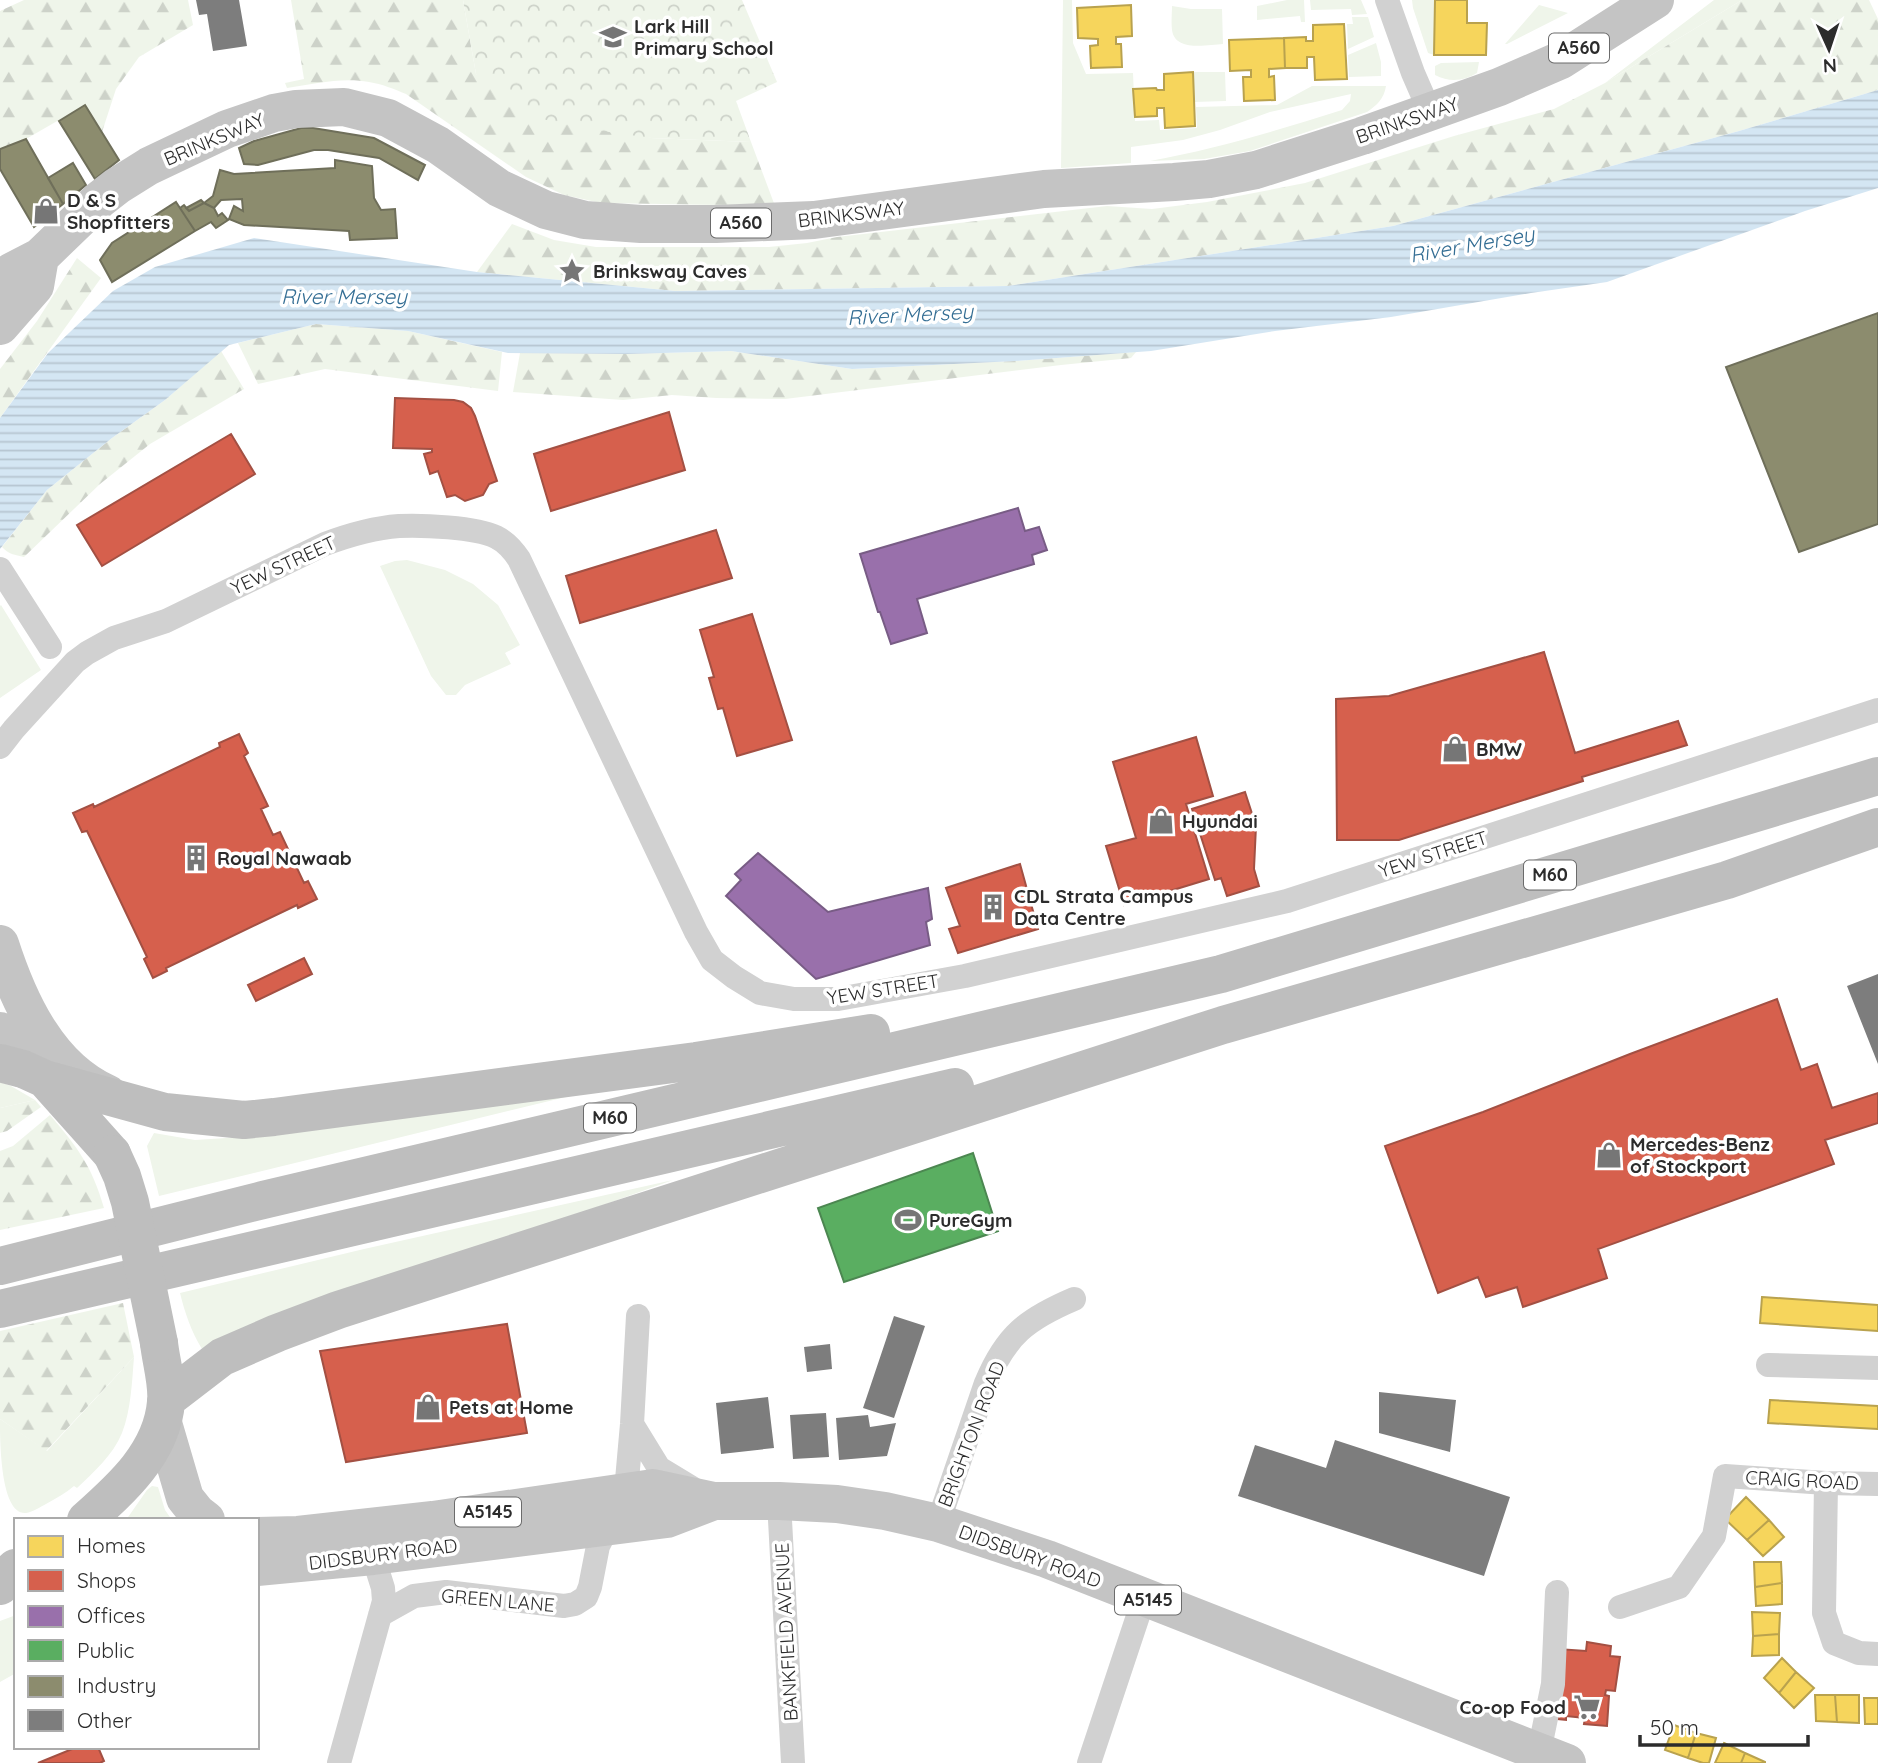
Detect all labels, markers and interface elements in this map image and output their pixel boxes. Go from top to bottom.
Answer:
place label: Lark Hill Primary School [634,14,774,60]
north arrow [1794,14,1864,84]
school or university icon: Lark Hill Primary School [598,22,628,52]
road number: A560 [1549,33,1609,62]
text: N [1822,54,1837,78]
street label: BRINKSWAY [1352,91,1462,149]
street label: BRINKSWAY [160,107,268,171]
place label: D & S Shopfitters [67,188,170,234]
shop icon: D & S Shopfitters [31,196,61,226]
street label: BRINKSWAY [796,196,906,232]
road number: A560 [711,208,771,238]
water label: River Mersey [1407,220,1537,268]
place icon: Brinksway Caves [557,256,587,286]
place label: Brinksway Caves [593,259,747,283]
water label: River Mersey [281,283,408,309]
water label: River Mersey [846,298,975,330]
street label: YEW STREET [227,530,339,600]
shop icon: BMW [1440,734,1470,764]
place label: BMW [1476,737,1522,761]
shop icon: Hyundai [1146,806,1176,836]
place label: Hyundai [1182,809,1258,833]
street label: YEW STREET [1376,825,1490,883]
building icon: Royal Nawaab [181,843,211,873]
place label: Royal Nawaab [217,846,352,870]
road number: M60 [1524,860,1576,890]
place label: CDL Strata Campus Data Centre [1014,884,1193,930]
building icon: CDL Strata Campus Data Centre [978,892,1008,922]
street label: YEW STREET [825,968,941,1010]
road number: M60 [584,1104,636,1133]
place label: Mercedes-Benz of Stockport [1630,1132,1770,1178]
shop icon: Mercedes-Benz of Stockport [1594,1140,1624,1170]
sports icon: PureGym [893,1205,923,1235]
place label: PureGym [929,1208,1012,1232]
street label: BRIGHTON ROAD [932,1358,1010,1510]
shop icon: Pets at Home [413,1392,443,1422]
place label: Pets at Home [449,1395,573,1419]
street label: CRAIG ROAD [1745,1465,1859,1495]
road number: A5145 [455,1498,521,1526]
legend [14,1518,259,1749]
street label: DIDSBURY ROAD [956,1519,1104,1593]
text: Homes [77,1532,146,1558]
street label: DIDSBURY ROAD [307,1533,459,1575]
street label: BANKFIELD AVENUE [769,1542,803,1722]
text: Shops [77,1567,136,1593]
street label: GREEN LANE [440,1583,556,1617]
road number: A5145 [1115,1586,1181,1615]
text: Offices [77,1602,145,1628]
text: Public [77,1637,134,1663]
text: Industry [77,1672,156,1698]
supermarket icon: Co-op Food [1572,1692,1602,1722]
place label: Co-op Food [1460,1695,1566,1719]
scale bar [1640,1704,1808,1748]
text: Other [77,1707,132,1733]
text: 50 m [1650,1714,1699,1740]

